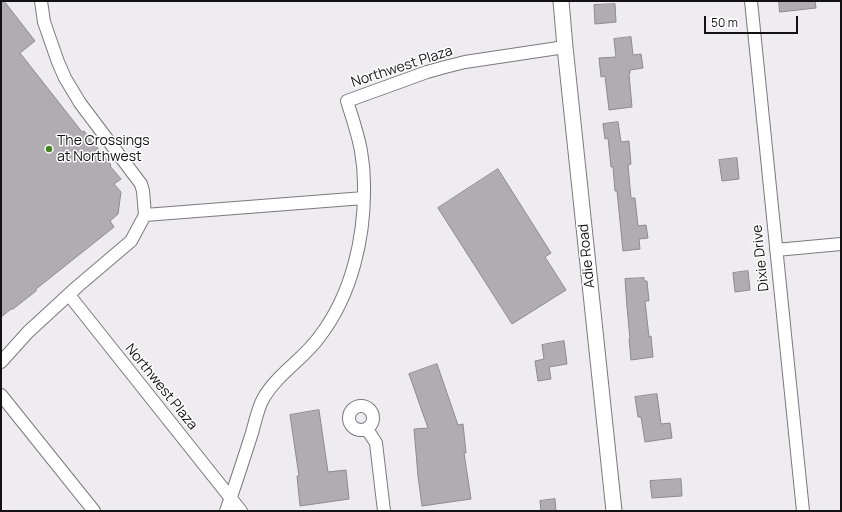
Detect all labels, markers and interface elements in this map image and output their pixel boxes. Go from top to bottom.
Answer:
scale bar [706,8,800,34]
text: 50 m [711,14,738,31]
street label: Northwest Plaza [349,43,455,91]
place label: The Crossings at Northwest [57,133,150,166]
marker: The Crossings at Northwest [44,144,54,154]
street label: Adie Road [575,223,599,289]
street label: Dixie Drive [749,224,773,292]
street label: Northwest Plaza [121,341,201,433]

